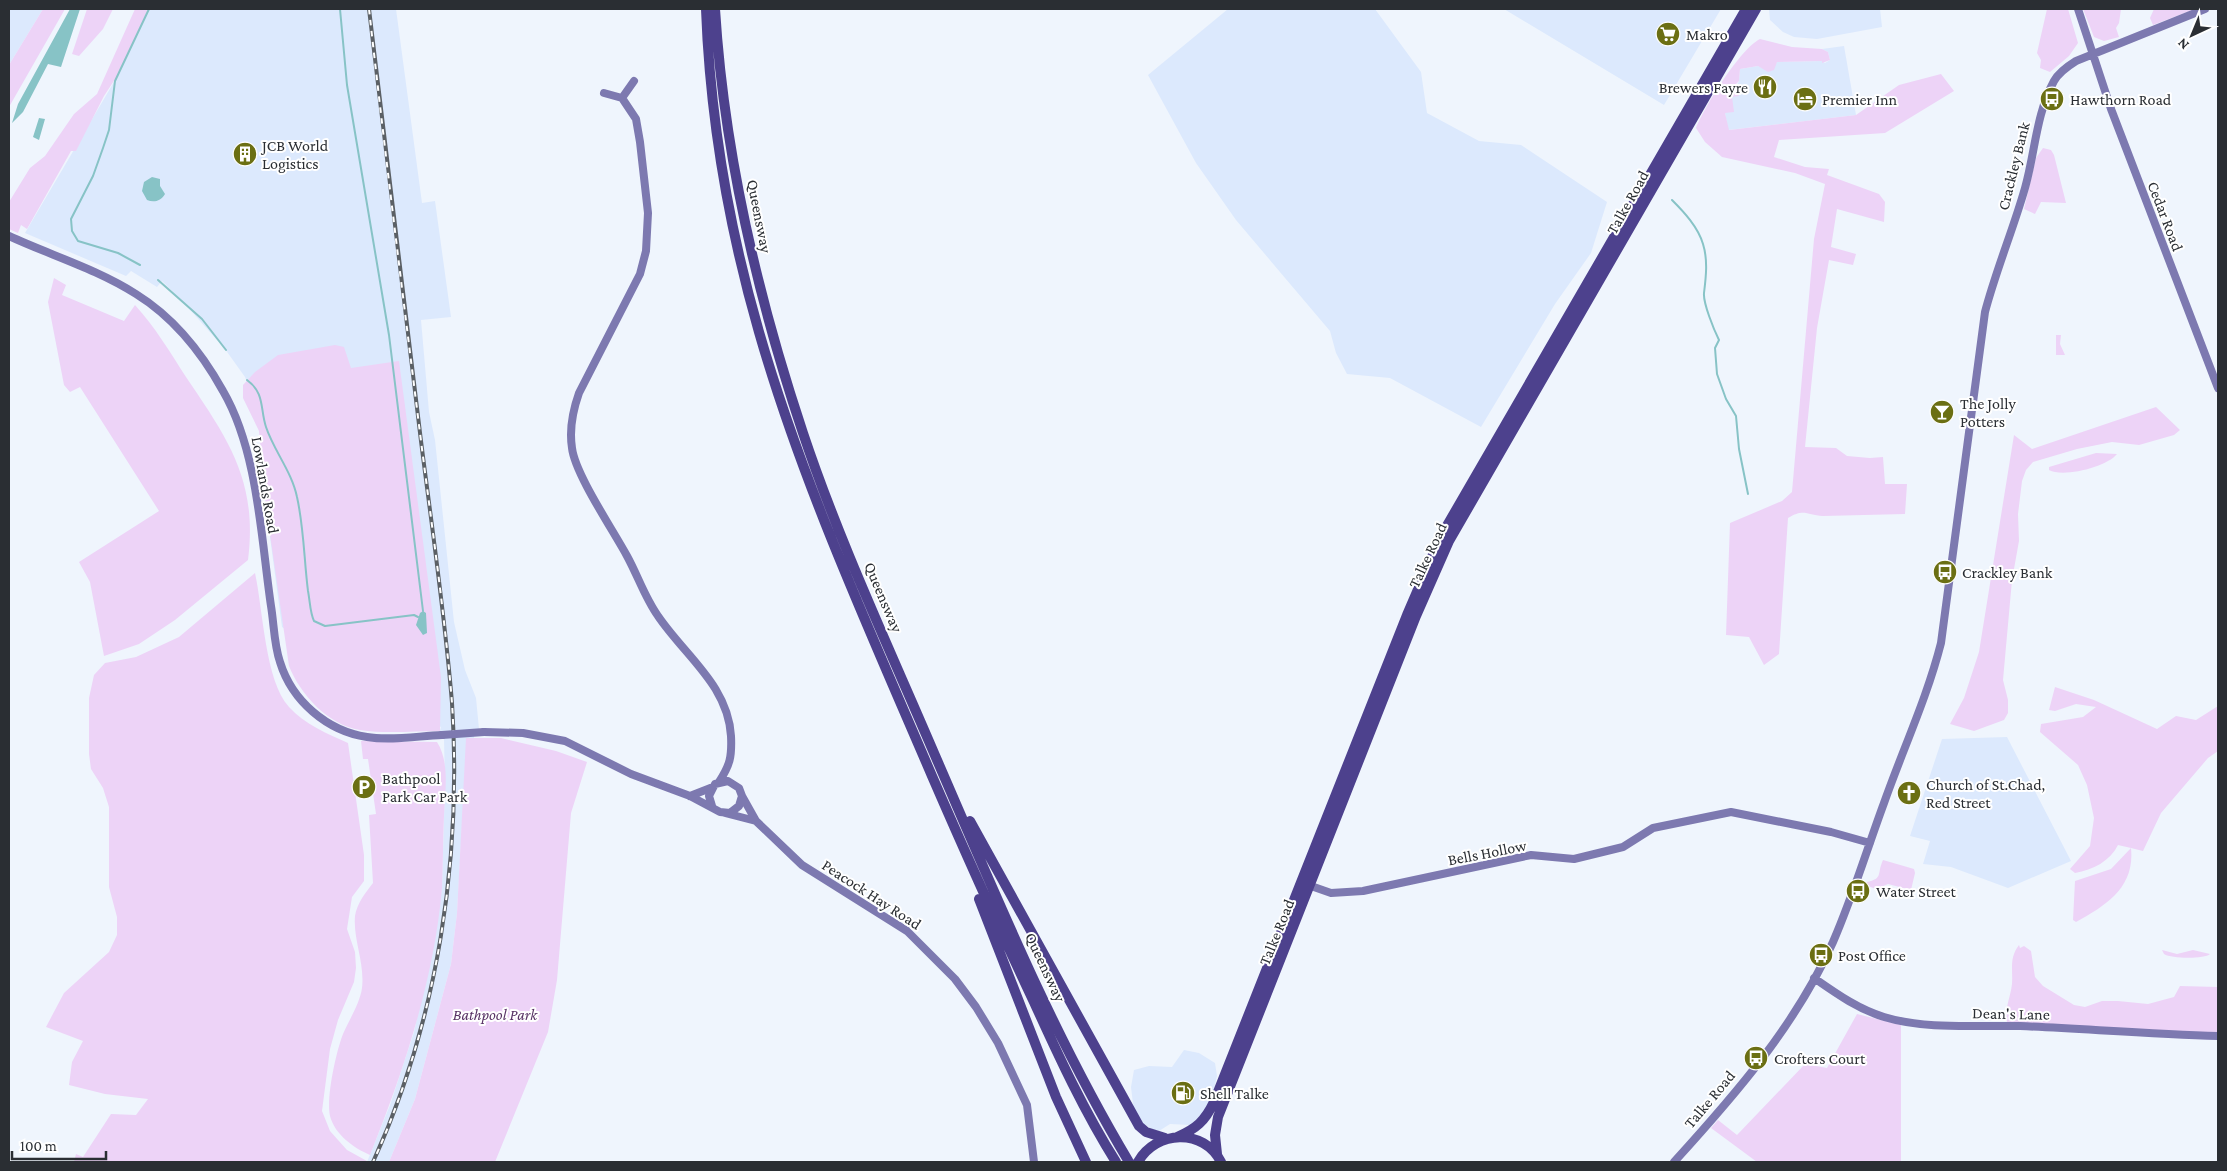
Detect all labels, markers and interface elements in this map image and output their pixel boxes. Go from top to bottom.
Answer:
north arrow [2167,10,2217,60]
supermarket icon: Makro [1655,21,1681,47]
place label: Makro [1686,26,1728,43]
text: N [2174,35,2192,53]
restaurant icon: Brewers Fayre [1752,74,1778,100]
place label: Brewers Fayre [1659,79,1748,97]
hotel icon: Premier Inn [1792,86,1818,112]
bus stop icon: Hawthorn Road [2039,86,2065,112]
place label: Premier Inn [1822,91,1898,108]
place label: Hawthorn Road [2070,91,2172,108]
street label: Crackley Bank [1994,120,2034,212]
place label: JCB World Logistics [260,137,329,173]
building icon: JCB World Logistics [232,141,258,167]
street label: Talke Road [1603,167,1652,237]
street label: Queensway [743,178,775,255]
street label: Cedar Road [2144,179,2187,254]
place label: The Jolly Potters [1960,395,2016,430]
bar icon: The Jolly Potters [1929,399,1955,425]
street label: Lowlands Road [249,435,282,535]
street label: Talke Road [1405,519,1450,590]
bus stop icon: Crackley Bank [1932,559,1958,585]
street label: Queensway [860,560,906,636]
place label: Crackley Bank [1962,564,2053,582]
place label: Bathpool Park Car Park [382,770,468,805]
parking icon: Bathpool Park Car Park [351,774,377,800]
place label: Church of St.Chad, Red Street [1926,776,2045,811]
church icon: Church of St.Chad, Red Street [1896,780,1922,806]
street label: Bells Hollow [1446,836,1528,868]
street label: Peacock Hay Road [819,856,925,934]
bus stop icon: Water Street [1845,878,1871,904]
place label: Water Street [1876,883,1956,900]
street label: Talke Road [1256,896,1298,968]
street label: Queensway [1021,930,1069,1006]
bus stop icon: Post Office [1808,942,1834,968]
place label: Post Office [1838,947,1906,964]
street label: Dean's Lane [1972,1004,2050,1023]
park label: Bathpool Park [453,1006,538,1024]
bus stop icon: Crofters Court [1743,1045,1769,1071]
place label: Crofters Court [1774,1050,1866,1067]
street label: Talke Road [1680,1067,1739,1132]
fuel station icon: Shell Talke [1170,1080,1196,1106]
place label: Shell Talke [1200,1085,1269,1102]
scale bar [12,1128,106,1160]
text: 100 m [20,1138,57,1154]

